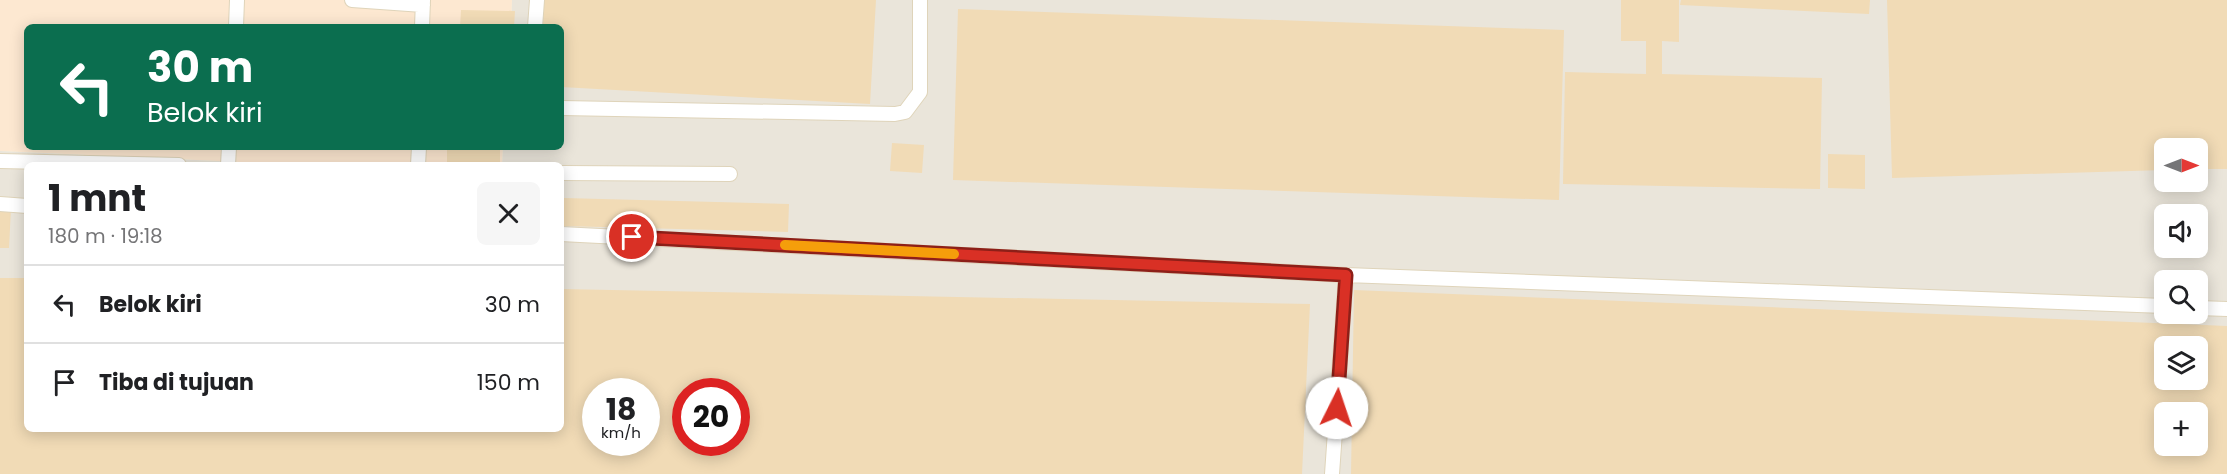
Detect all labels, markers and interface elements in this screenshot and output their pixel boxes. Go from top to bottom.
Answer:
text: 30 m [147,38,253,97]
icon: left [48,48,126,126]
text: Belok kiri [147,94,263,131]
north arrow [2154,138,2208,192]
map controls [2154,138,2208,456]
text: 1 mnt [48,173,146,224]
button: close [477,182,540,245]
button: sound [2154,204,2208,258]
pin [606,211,657,262]
icon: arrive [615,220,648,253]
text: 180 m · 19:18 [48,222,163,250]
button: search [2154,270,2208,324]
icon: left [48,288,81,321]
text: Belok kiri [99,289,202,320]
text: 30 m [485,289,540,320]
button: layers [2154,336,2208,390]
icon: arrive [48,366,81,399]
text: Tiba di tujuan [99,367,254,398]
text: 150 m [477,367,540,398]
position arrow [1305,376,1369,440]
speed limit sign: 20 [672,378,750,456]
text: 18 [606,388,636,431]
button: + [2154,402,2208,456]
text: km/h [601,422,641,443]

